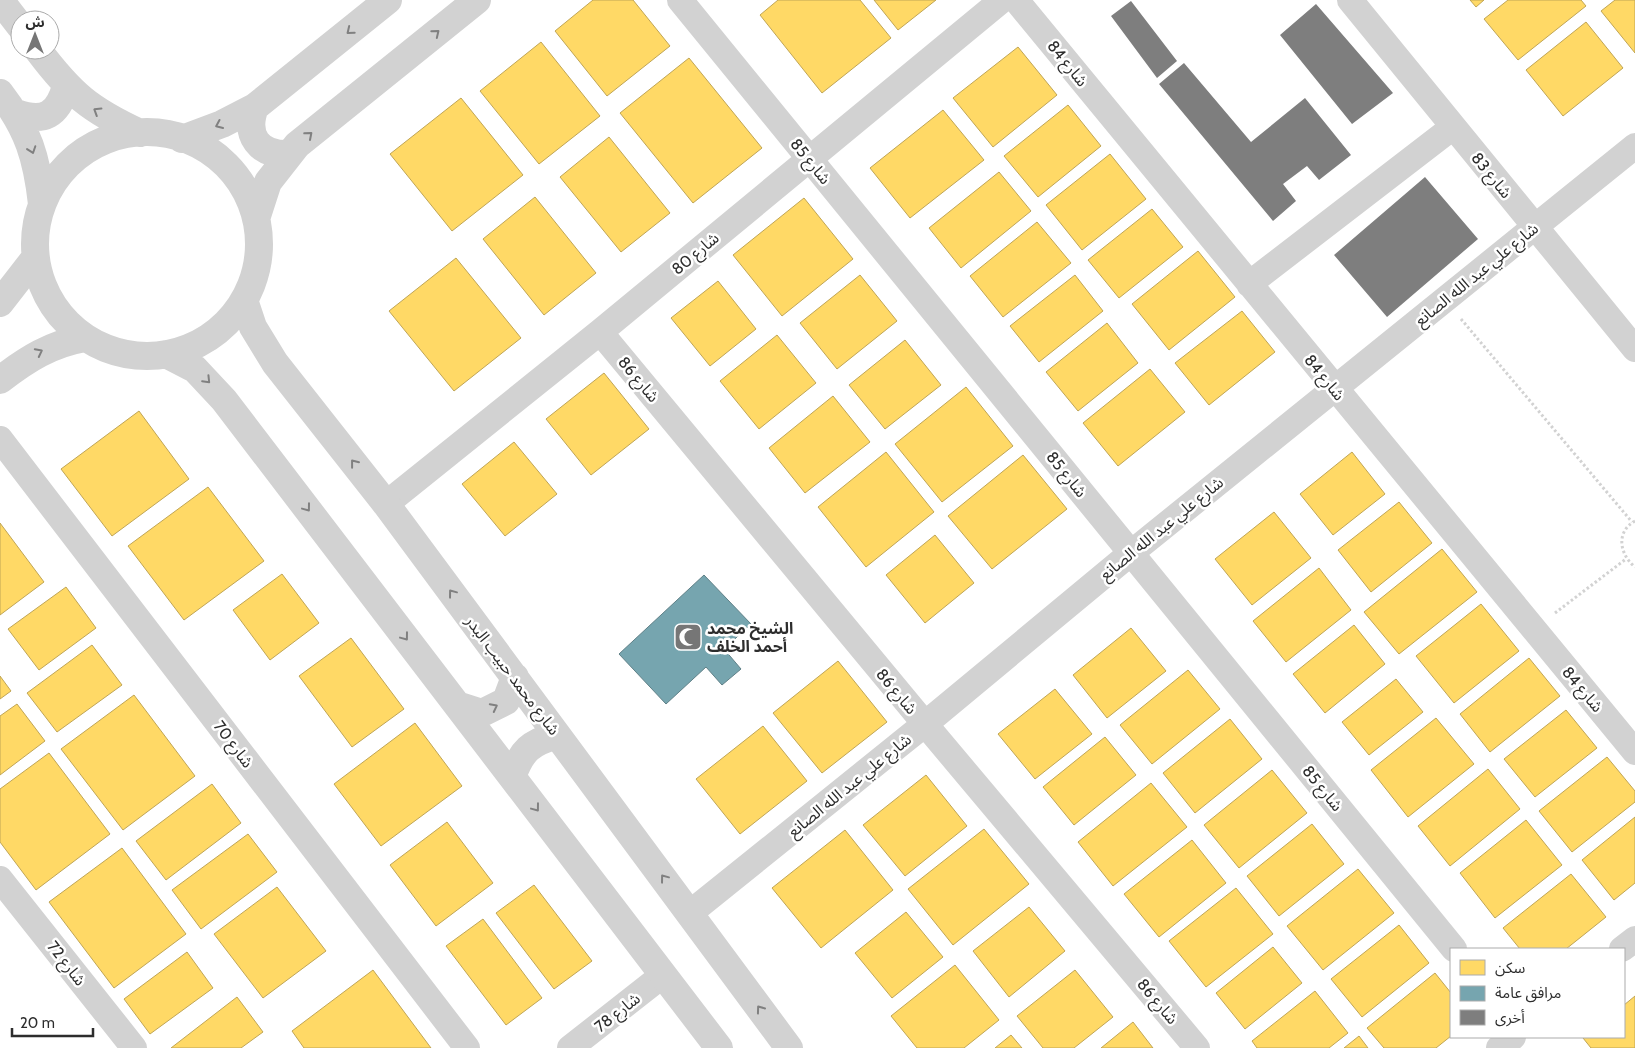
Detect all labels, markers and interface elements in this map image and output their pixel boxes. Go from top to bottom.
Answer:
north arrow [10,10,60,60]
text: ش [25,13,45,31]
one-way arrow [347,25,356,33]
one-way arrow [430,30,439,39]
street label: شارع 84 [1041,36,1092,92]
one-way arrow [93,108,102,117]
one-way arrow [215,119,224,130]
one-way arrow [303,131,312,140]
street label: شارع 85 [784,135,835,190]
one-way arrow [26,145,36,154]
street label: شارع 83 [1465,149,1516,204]
street label: شارع علي عبد الله الصانع [1411,219,1544,332]
street label: شارع 80 [668,228,725,281]
one-way arrow [34,348,43,358]
street label: شارع 84 [1298,350,1349,406]
street label: شارع 86 [612,353,663,408]
one-way arrow [201,374,210,383]
street label: شارع 85 [1040,448,1091,503]
one-way arrow [351,459,360,469]
street label: شارع علي عبد الله الصانع [1096,473,1229,586]
one-way arrow [301,502,309,511]
one-way arrow [449,589,458,599]
street label: شارع محمد حبيب البدر [459,611,564,741]
place label: الشيخ محمد أحمد الخلف [707,619,793,656]
mosque icon: الشيخ محمد أحمد الخلف [673,622,703,652]
one-way arrow [400,631,408,640]
street label: شارع 84 [1556,663,1607,718]
street label: شارع 86 [870,665,921,720]
one-way arrow [489,703,498,713]
street label: شارع 70 [207,717,257,773]
street label: شارع علي عبد الله الصانع [784,730,917,843]
street label: شارع 85 [1296,762,1347,817]
one-way arrow [530,802,538,811]
one-way arrow [661,875,669,884]
street label: شارع 72 [41,937,90,991]
legend [1450,948,1625,1038]
text: سكن [1495,959,1526,977]
street label: شارع 86 [1131,975,1182,1030]
text: مرافق عامة [1495,984,1561,1003]
street label: شارع 78 [591,989,646,1038]
one-way arrow [757,1005,766,1015]
scale bar [12,1006,94,1038]
text: أخرى [1495,1009,1525,1027]
text: 20 m [20,1014,55,1032]

